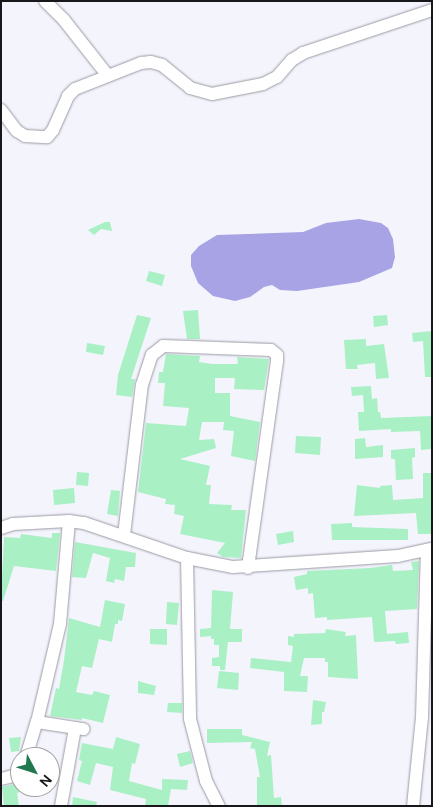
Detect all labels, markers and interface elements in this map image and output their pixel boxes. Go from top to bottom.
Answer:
north arrow [10,747,60,797]
text: N [36,771,56,791]

